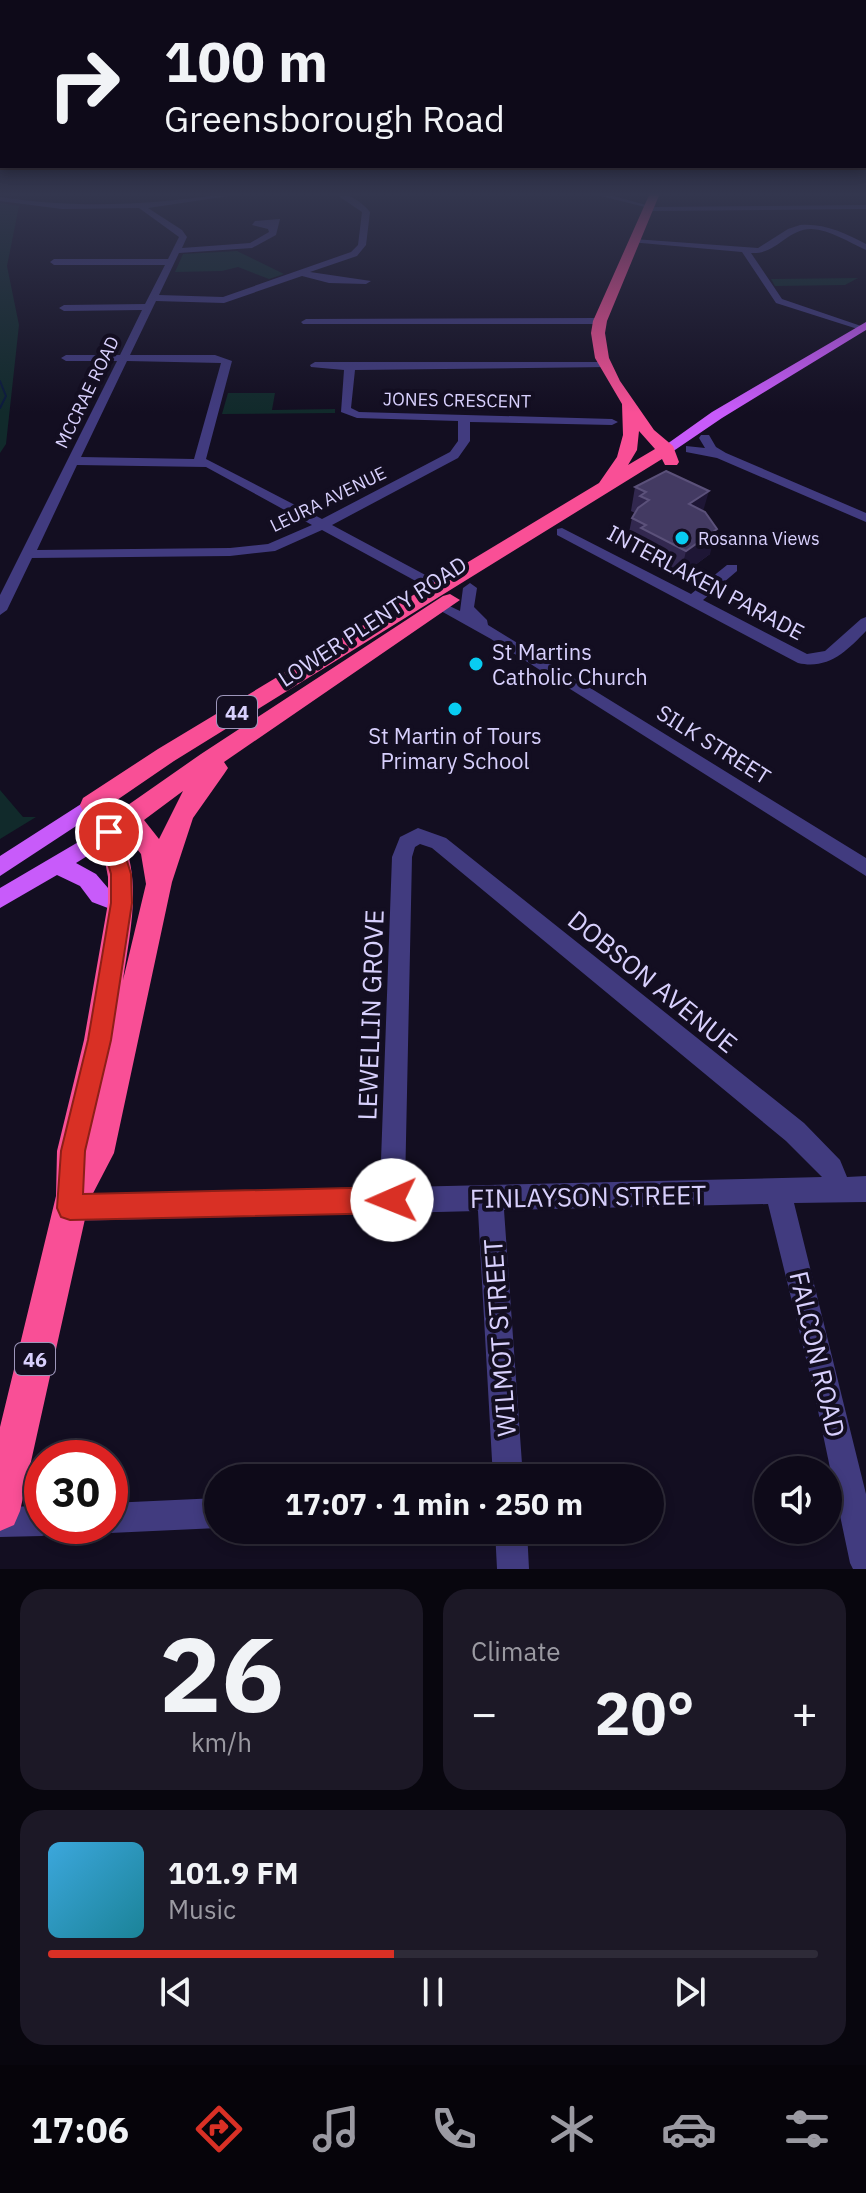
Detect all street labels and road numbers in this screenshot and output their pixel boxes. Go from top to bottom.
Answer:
street label: MCCRAE ROAD [50,332,124,452]
street label: JONES CRESCENT [383,387,531,413]
street label: LEURA AVENUE [266,461,390,537]
street label: INTERLAKEN PARADE [602,518,810,646]
street label: LOWER PLENTY ROAD [272,549,472,693]
road number: 44 [217,696,257,728]
street label: SILK STREET [652,697,777,791]
street label: DOBSON AVENUE [561,902,745,1060]
street label: LEWELLIN GROVE [349,909,391,1121]
street label: FINLAYSON STREET [470,1177,707,1215]
street label: WILMOT STREET [475,1238,523,1438]
street label: FALCON ROAD [782,1268,854,1440]
road number: 46 [15,1343,55,1375]

